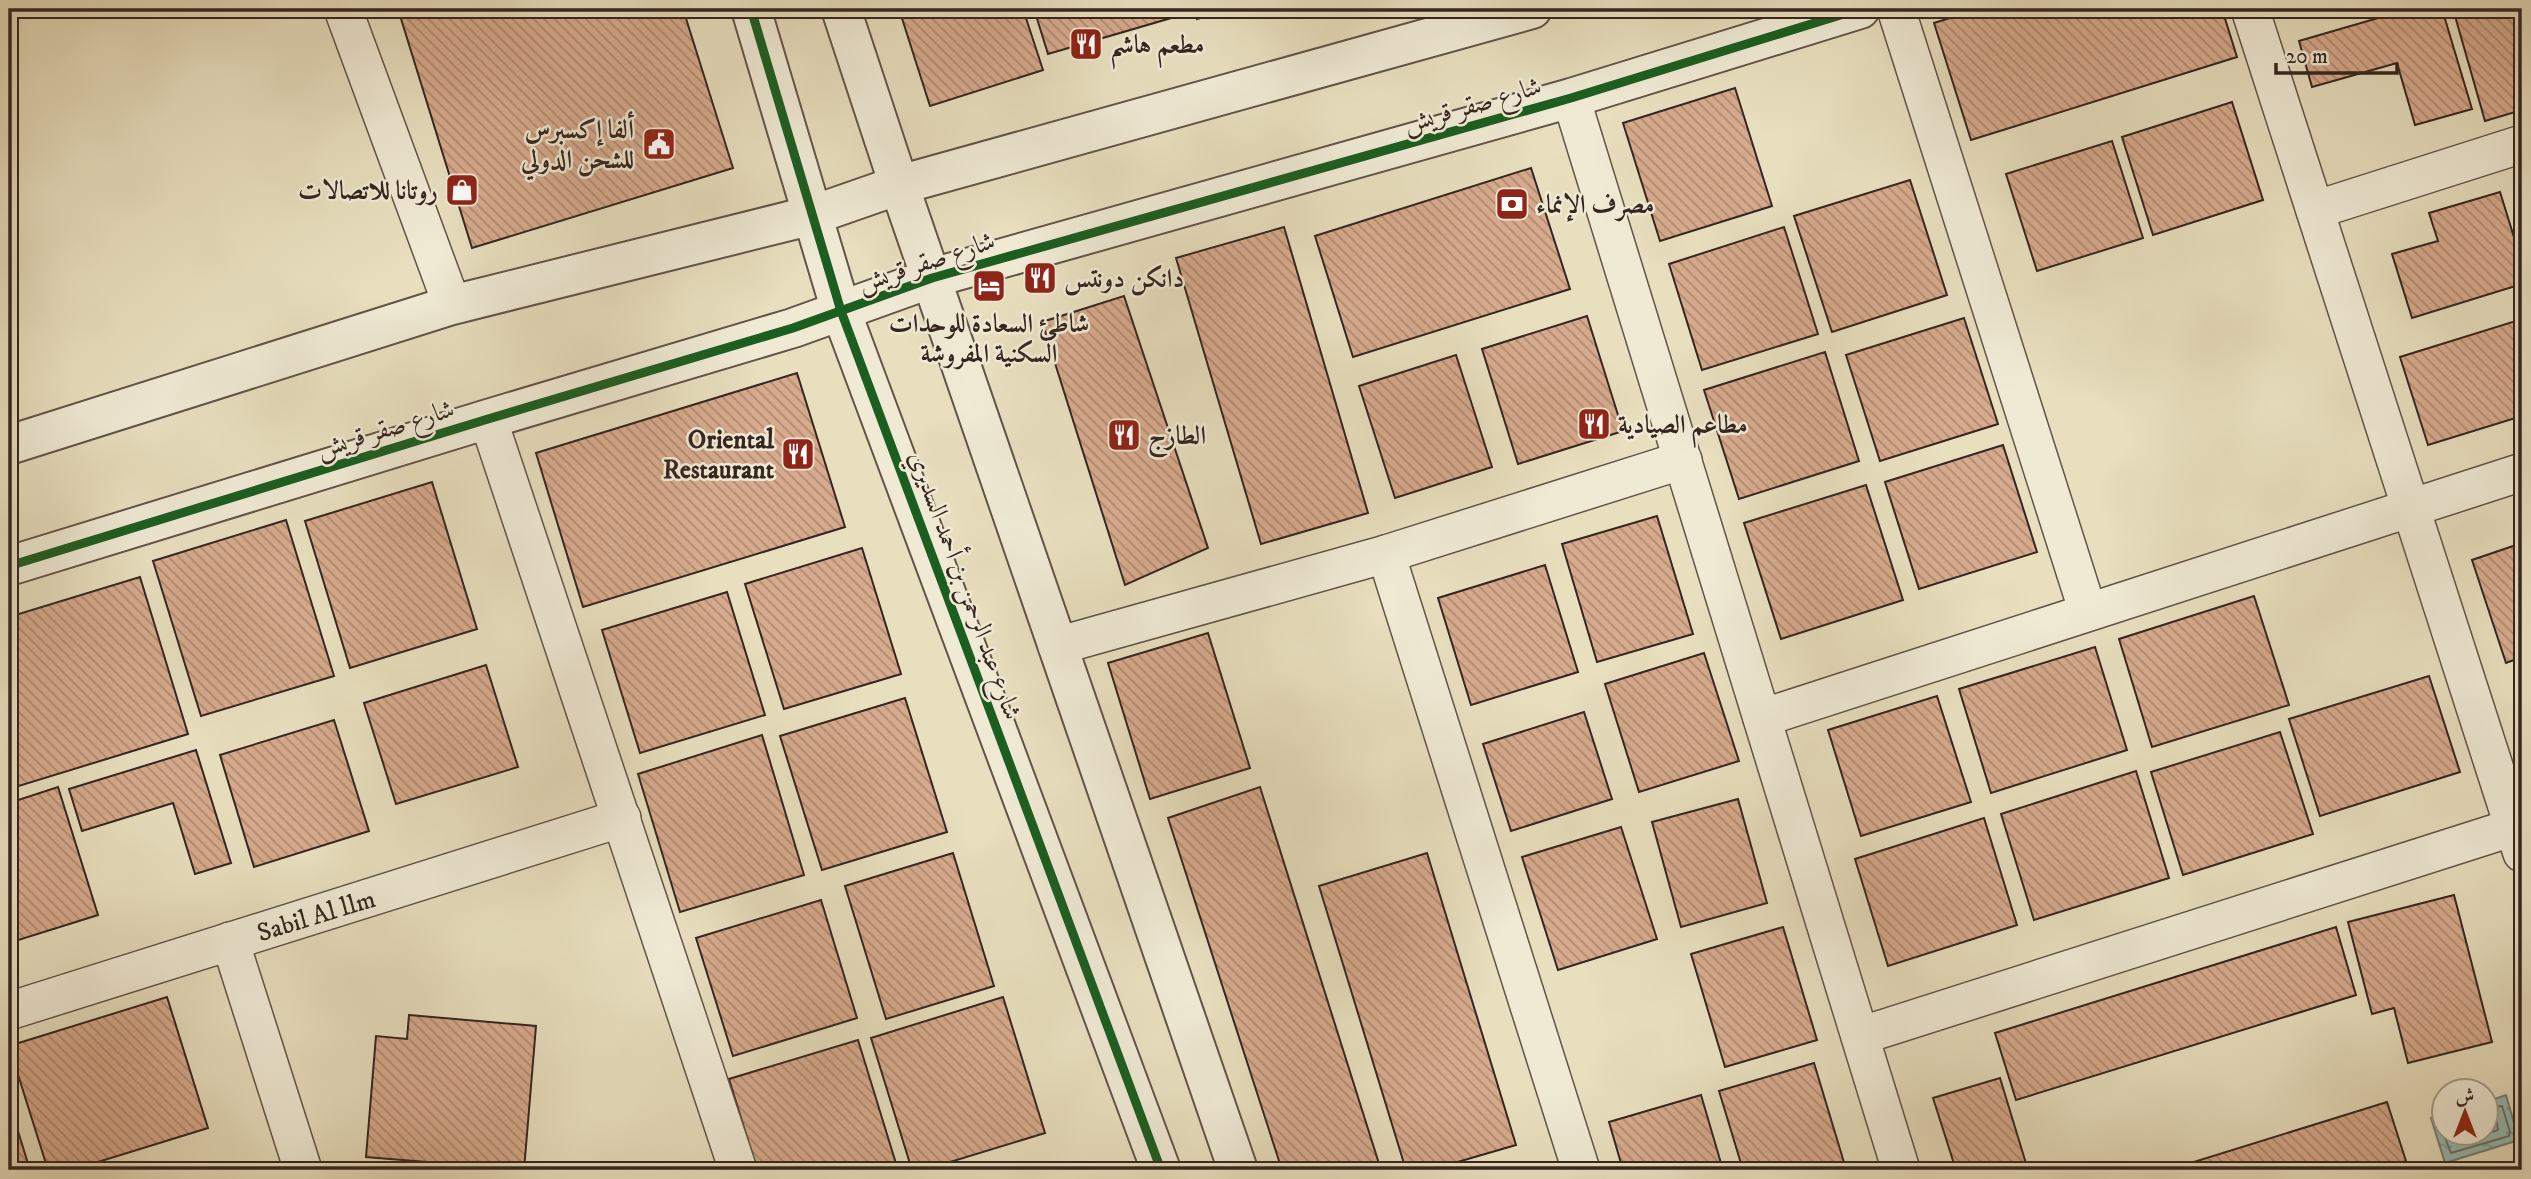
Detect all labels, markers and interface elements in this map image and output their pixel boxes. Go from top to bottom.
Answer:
restaurant icon: مطعم هاشم [1067,25,1105,63]
place label: مطعم هاشم [1110,29,1204,70]
scale bar [2276,32,2396,76]
text: 20 m [2286,44,2328,70]
street label: شارع صقر قريش [1399,70,1547,145]
place label: ألفا إكسبرس للشحن الدولي [520,111,635,181]
public building icon: ألفا إكسبرس للشحن الدولي [640,125,678,163]
shop icon: روتانا للاتصالات [443,171,481,209]
place label: روتانا للاتصالات [298,175,438,208]
bank icon: مصرف الإنماء [1493,185,1531,223]
place label: مصرف الإنماء [1536,189,1654,222]
street label: شارع صقر قريش [854,225,1001,304]
restaurant icon: دانكن دونتس [1021,259,1059,297]
place label: دانكن دونتس [1064,263,1184,296]
hotel icon: شاطئ السعادة للوحدات السكنية المفروشة [970,267,1008,305]
place label: شاطئ السعادة للوحدات السكنية المفروشة [889,308,1089,371]
street label: شارع صقر قريش [312,393,460,470]
restaurant icon: مطاعم الصيادية [1575,405,1613,443]
place label: مطاعم الصيادية [1618,409,1748,448]
restaurant icon: الطازج [1105,416,1143,454]
place label: الطازج [1148,420,1206,458]
place label: Oriental Restaurant [663,424,775,487]
restaurant icon: Oriental Restaurant [779,435,817,473]
street label: شارع عبد الرحمن بن أحمد السديري [897,446,1031,726]
street label: Sabil Al llm [253,883,380,950]
north arrow [2430,1078,2500,1148]
text: ش [2456,1085,2474,1108]

